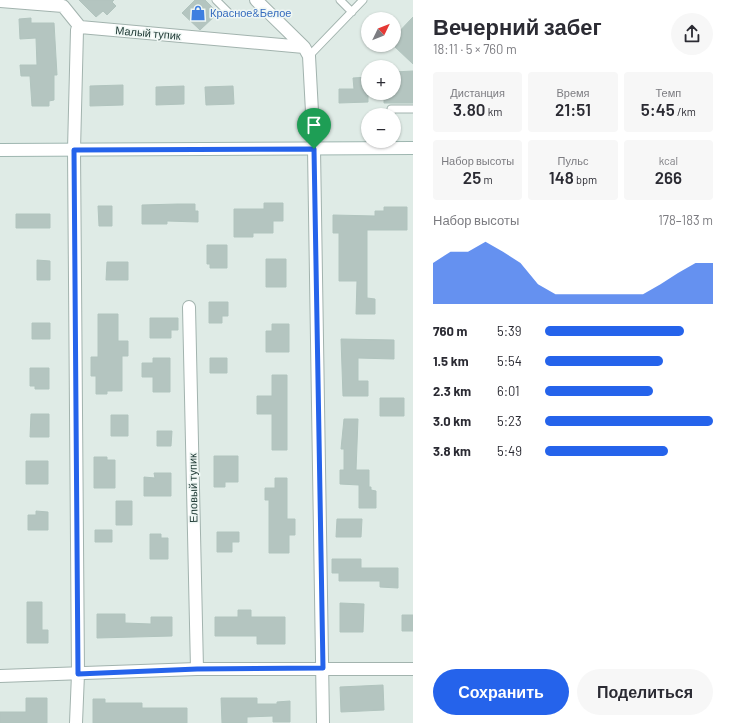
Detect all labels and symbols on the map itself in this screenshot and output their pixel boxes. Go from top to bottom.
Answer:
shop icon: Красное&Белое [189,4,207,22]
place label: Красное&Белое [210,6,291,19]
north arrow [361,12,401,52]
street label: Малый тупик [115,23,181,42]
pin [297,108,331,149]
street label: Еловый тупик [185,453,200,523]

